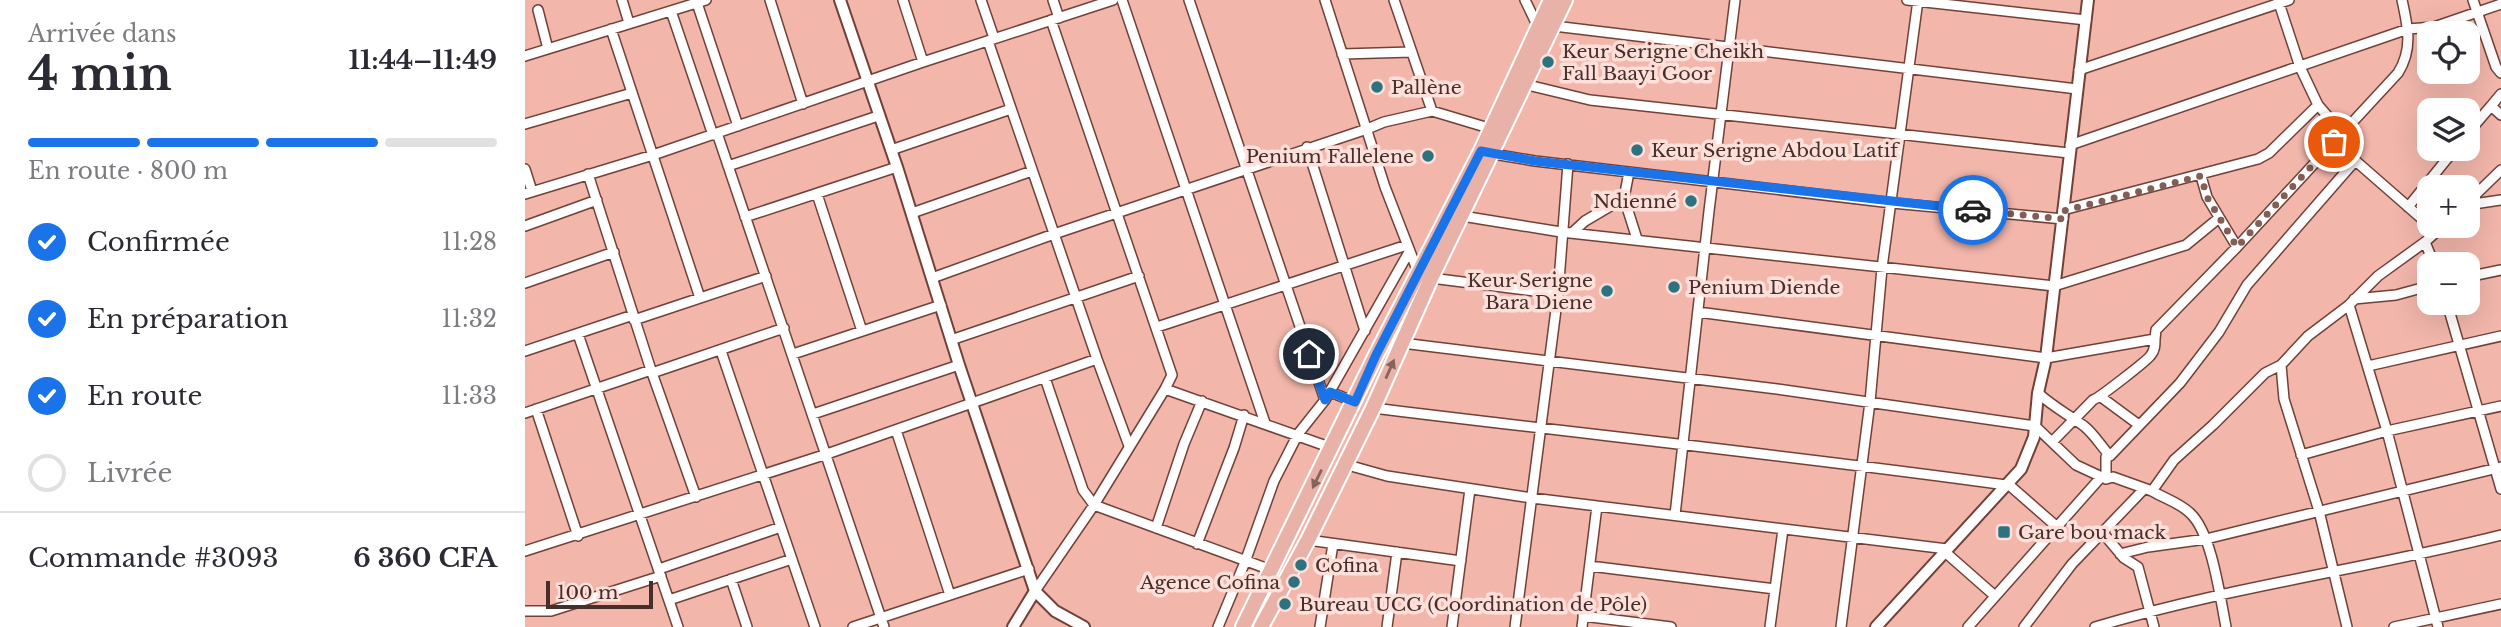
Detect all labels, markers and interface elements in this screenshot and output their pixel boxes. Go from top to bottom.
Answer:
text: Arrivée dans [28,20,176,48]
map controls [2417,21,2480,315]
button: locate [2417,21,2480,84]
place label: Keur Serigne Cheikh Fall Baayi Goor [1562,40,1764,85]
text: 11:44–11:49 [349,44,497,76]
text: 4 min [28,45,172,102]
marker: Keur Serigne Cheikh Fall Baayi Goor [1540,54,1556,70]
place label: Pallène [1391,76,1462,99]
marker: Pallène [1369,79,1385,95]
button: layers [2417,98,2480,161]
pin [2304,112,2364,172]
icon: bag [2315,123,2353,161]
place label: Keur Serigne Abdou Latif [1651,139,1900,162]
marker: Keur Serigne Abdou Latif [1629,142,1645,158]
place label: Penium Fallelene [1246,145,1414,168]
marker: Penium Fallelene [1420,148,1436,164]
text: En route · 800 m [28,157,228,185]
courier [1938,175,2008,245]
button: + [2417,175,2480,238]
place label: Ndienné [1593,190,1677,213]
icon: car [1954,191,1992,229]
marker: Ndienné [1683,193,1699,209]
icon: check [28,223,66,261]
text: Confirmée [87,226,230,258]
text: 11:28 [442,228,497,256]
button: − [2417,252,2480,315]
place label: Keur Serigne Bara Diene [1467,269,1593,314]
place label: Penium Diende [1688,276,1840,299]
marker: Penium Diende [1666,279,1682,295]
marker: Keur Serigne Bara Diene [1599,283,1615,299]
icon: check [28,300,66,338]
text: En préparation [87,303,288,335]
text: 11:32 [442,305,497,333]
pin [1279,324,1339,384]
icon: home [1290,335,1328,373]
one-way arrow [1384,359,1396,379]
icon: check [28,377,66,415]
text: En route [87,380,203,412]
text: 11:33 [442,382,497,410]
text: Livrée [87,457,172,489]
one-way arrow [1311,469,1322,489]
place label: Gare bou mack [2018,521,2166,544]
marker: Gare bou mack [1996,524,2012,540]
text: Commande #3093 [28,542,279,574]
text: 6 360 CFA [353,542,497,574]
place label: Cofina [1315,554,1379,577]
marker: Cofina [1293,557,1309,573]
place label: Agence Cofina [1139,571,1280,594]
marker: Agence Cofina [1286,574,1302,590]
scale bar [546,578,653,610]
text: 100 m [557,581,618,604]
place label: Bureau UCG (Coordination de Pôle) [1299,593,1647,616]
marker: Bureau UCG (Coordination de Pôle) [1277,596,1293,612]

